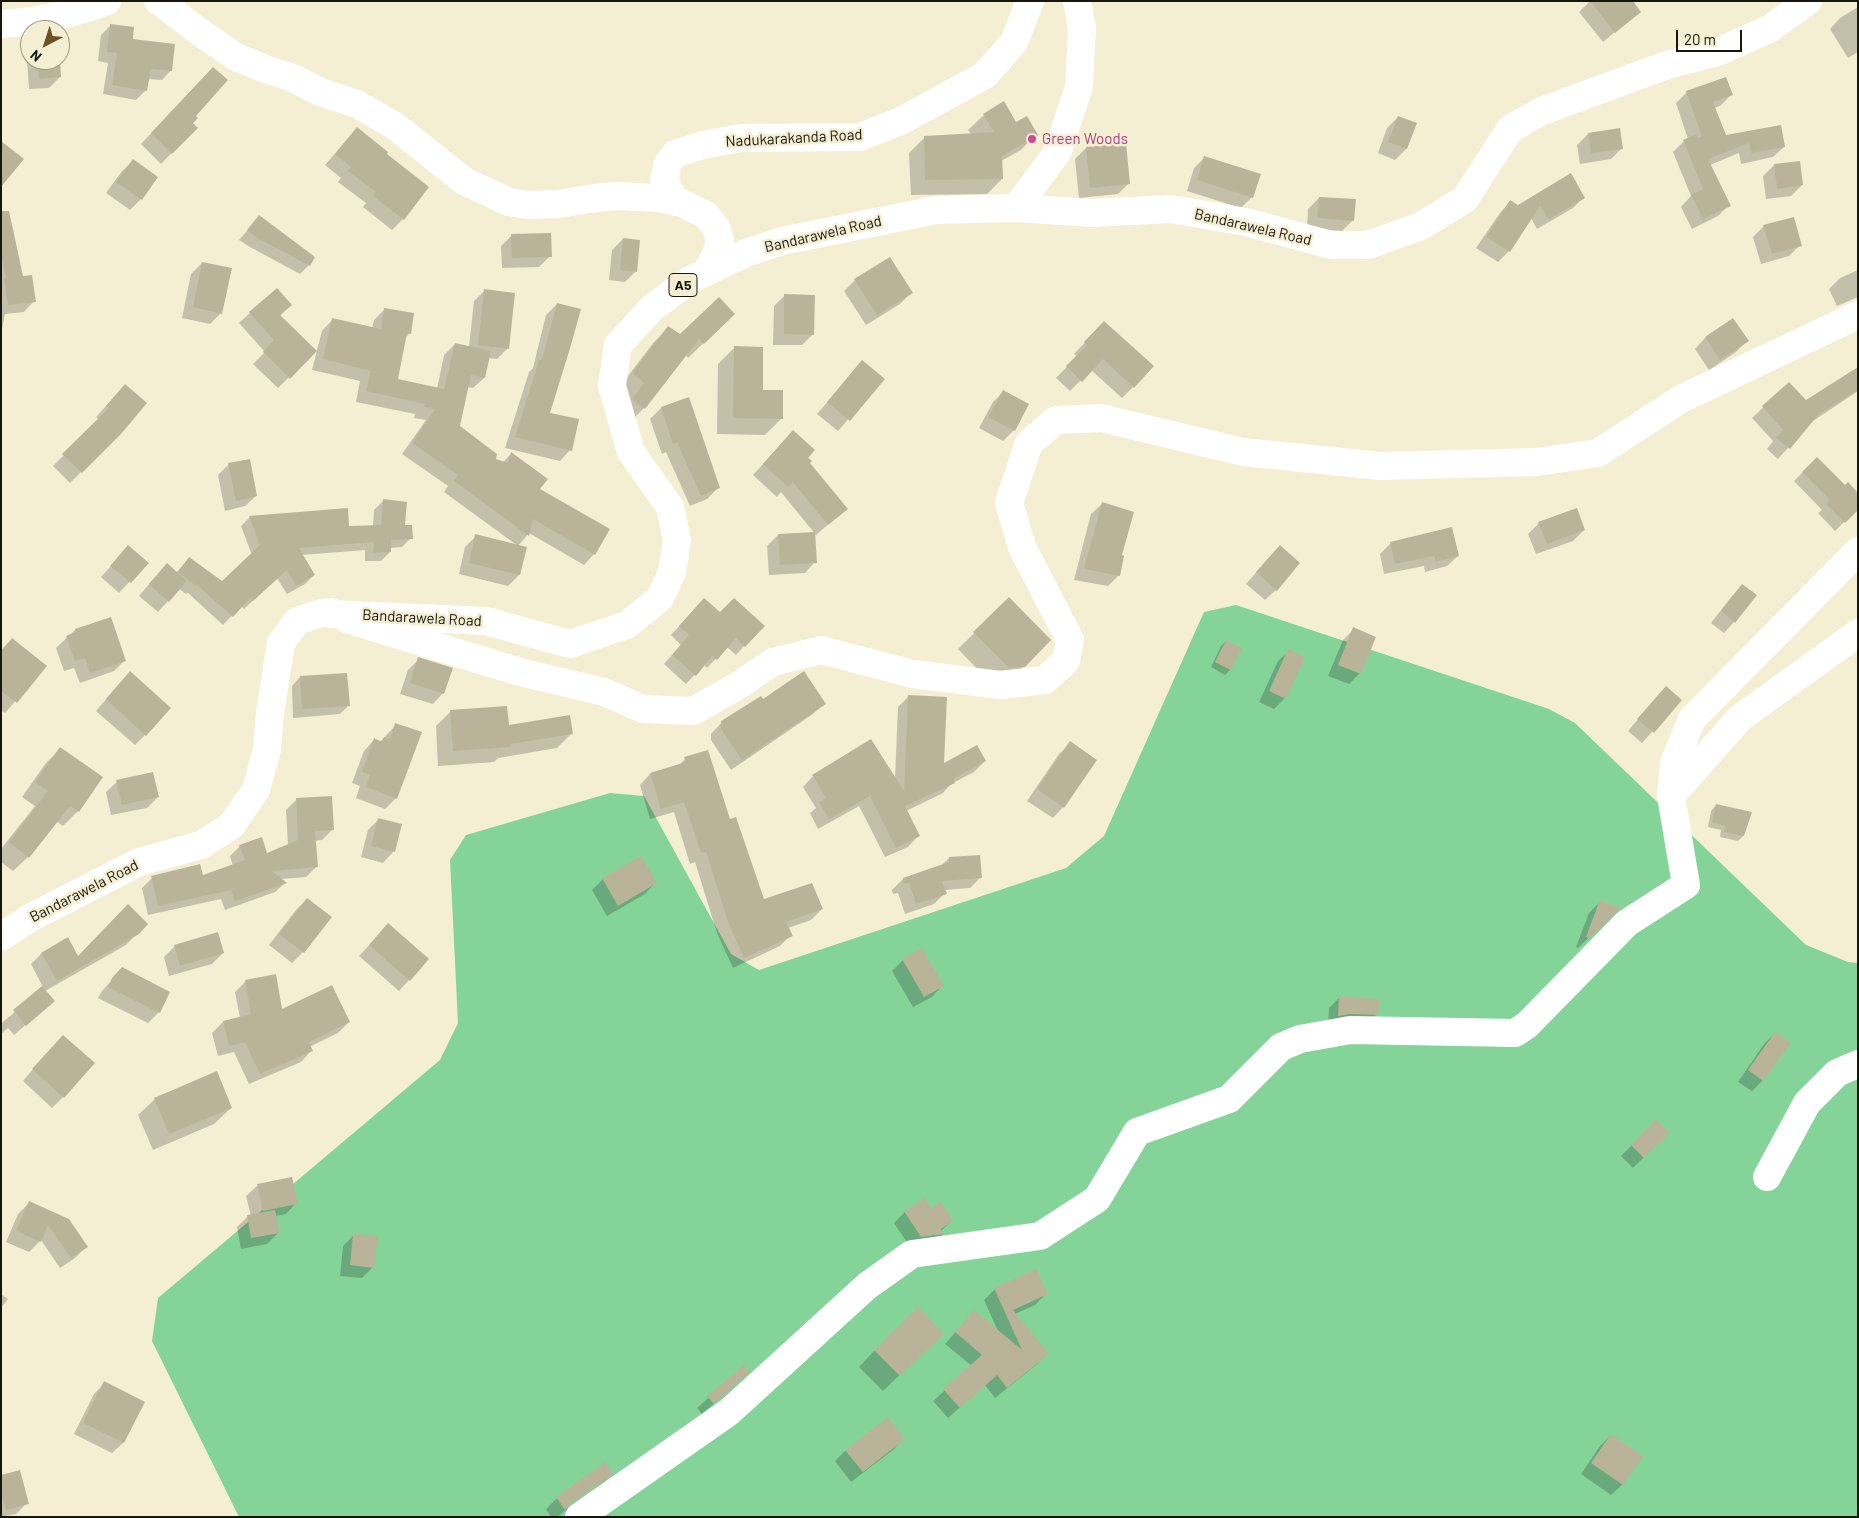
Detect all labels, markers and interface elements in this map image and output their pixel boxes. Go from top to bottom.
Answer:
north arrow [20,20,70,70]
scale bar [1679,20,1745,52]
text: 20 m [1684,30,1716,48]
text: N [27,47,45,66]
street label: Nadukarakanda Road [725,125,863,151]
place label: Green Woods [1042,130,1128,148]
marker: Green Woods [1026,133,1038,145]
street label: Bandarawela Road [1193,205,1313,249]
street label: Bandarawela Road [763,212,883,256]
road number: A5 [669,274,697,296]
street label: Bandarawela Road [362,606,482,630]
street label: Bandarawela Road [27,856,141,926]

